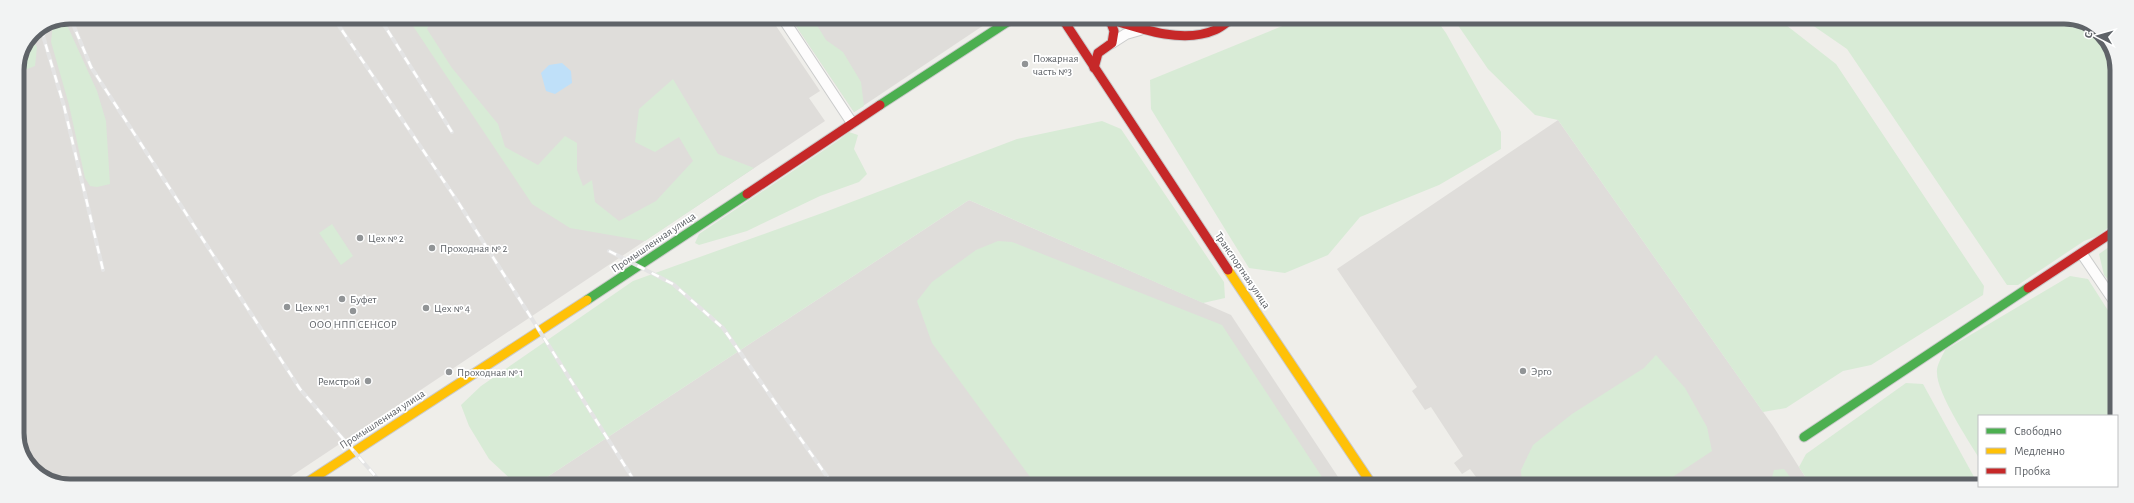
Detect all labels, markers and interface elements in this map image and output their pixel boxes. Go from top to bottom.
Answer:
north arrow [2078,16,2118,56]
text: С [2083,31,2094,39]
place label: Пожарная часть №3 [1033,53,1079,77]
marker: Пожарная часть №3 [1020,59,1030,69]
street label: Промышленная улица [609,210,697,275]
street label: Транспортная улица [1213,230,1272,311]
marker: Цех № 2 [355,233,365,243]
place label: Цех № 2 [368,233,404,244]
marker: Проходная № 2 [427,243,437,253]
place label: Проходная № 2 [440,243,508,254]
marker: Буфет [337,294,347,304]
place label: Буфет [350,294,377,305]
marker: Цех № 1 [282,302,292,312]
place label: Цех № 1 [295,302,330,313]
marker: Цех № 4 [421,303,431,313]
place label: Цех № 4 [434,303,470,314]
marker: ООО НПП СЕНСОР [348,306,358,316]
place label: ООО НПП СЕНСОР [309,319,397,330]
marker: Эрго [1518,366,1528,376]
place label: Эрго [1531,366,1552,377]
marker: Проходная № 1 [444,367,454,377]
place label: Проходная № 1 [457,367,523,378]
place label: Ремстрой [318,376,360,387]
marker: Ремстрой [363,376,373,386]
street label: Промышленная улица [338,388,427,451]
legend [1978,415,2118,487]
text: Свободно [2014,425,2062,437]
text: Медленно [2014,445,2065,457]
text: Пробка [2014,465,2051,477]

